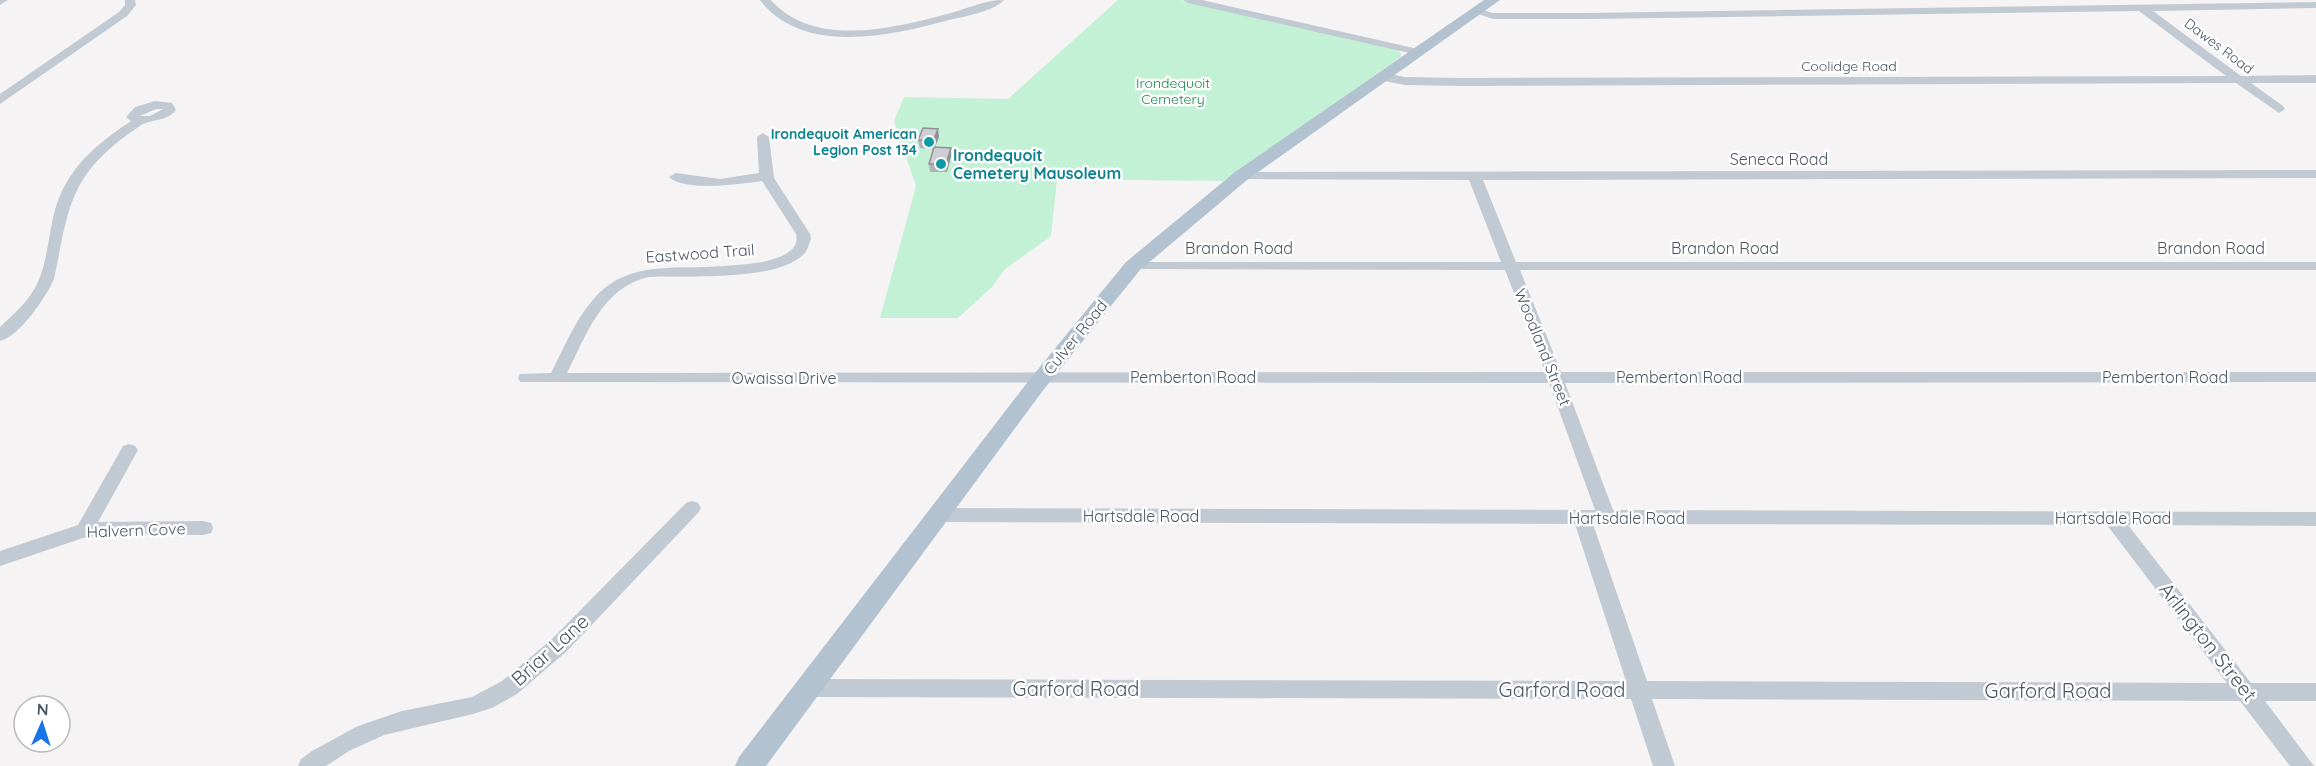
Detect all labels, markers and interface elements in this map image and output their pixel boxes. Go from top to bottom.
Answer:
street label: Dawes Road [2181,14,2257,78]
street label: Coolidge Road [1801,57,1897,75]
park label: Irondequoit Cemetery [1136,74,1210,108]
place label: Irondequoit American Legion Post 134 [771,125,917,159]
marker: Irondequoit American Legion Post 134 [922,135,936,149]
place label: Irondequoit Cemetery Mausoleum [953,145,1121,183]
street label: Seneca Road [1730,149,1828,169]
marker: Irondequoit Cemetery Mausoleum [934,157,948,171]
street label: Brandon Road [1185,238,1293,258]
street label: Brandon Road [1671,238,1779,258]
street label: Brandon Road [2157,238,2265,258]
street label: Eastwood Trail [645,239,755,267]
street label: Woodland Street [1510,285,1576,409]
street label: Culver Road [1039,296,1111,378]
street label: Pemberton Road [1130,367,1256,387]
street label: Pemberton Road [1616,367,1742,387]
street label: Pemberton Road [2102,367,2228,387]
street label: Owaissa Drive [731,368,837,388]
street label: Hartsdale Road [1083,506,1199,526]
street label: Hartsdale Road [1569,508,1685,528]
street label: Hartsdale Road [2055,508,2171,528]
street label: Halvern Cove [86,518,186,542]
street label: Arlington Street [2154,577,2263,706]
street label: Briar Lane [506,608,594,691]
street label: Garford Road [1013,676,1140,701]
street label: Garford Road [1499,677,1626,702]
street label: Garford Road [1985,678,2112,703]
north arrow [12,694,72,754]
text: N [36,699,49,719]

